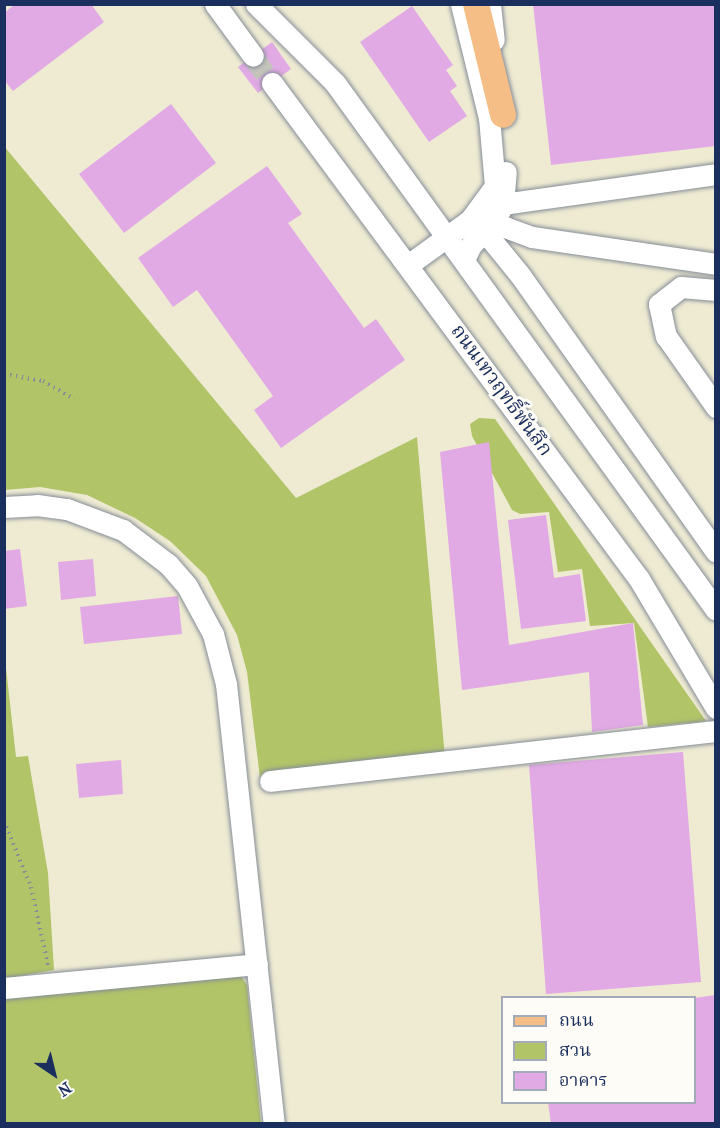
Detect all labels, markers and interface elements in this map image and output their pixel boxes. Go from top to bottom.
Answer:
street label: ถนนเทวฤทธิ์พันลึก [446,319,558,461]
legend [501,996,696,1104]
text: ถนน [559,1010,594,1031]
text: สวน [559,1040,591,1061]
north arrow [24,1044,84,1104]
text: อาคาร [559,1070,608,1091]
text: N [54,1078,75,1100]

